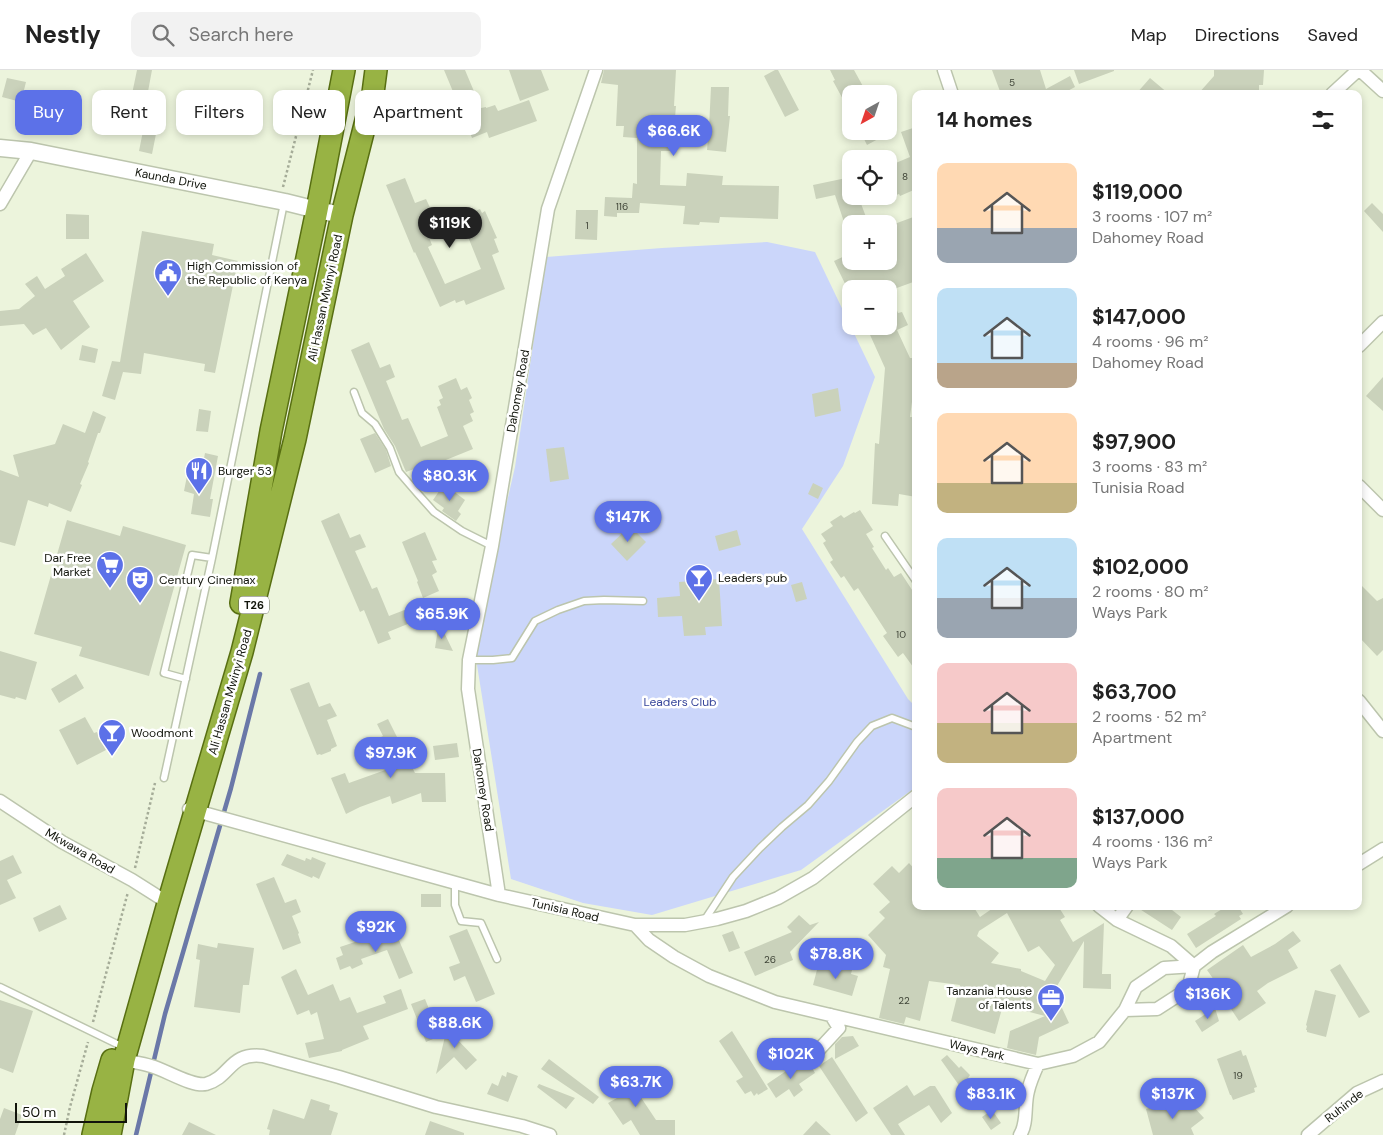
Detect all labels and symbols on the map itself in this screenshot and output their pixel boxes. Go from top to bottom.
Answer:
house number: 5 [1009,76,1015,89]
north arrow [842,85,898,140]
pin: $66.6K [633,114,715,157]
street label: Kaunda Drive [134,164,208,194]
house number: 8 [902,170,908,183]
house number: 116 [616,200,628,213]
pin: $119K [415,206,485,249]
house number: 1 [585,219,589,232]
street label: Ali Hassan Mwinyi Road [304,233,346,363]
public building icon: High Commission of the Republic of Kenya [153,258,183,297]
place label: High Commission of the Republic of Kenya [187,258,307,288]
street label: Dahomey Road [503,348,533,434]
restaurant icon: Burger 53 [184,456,214,495]
pin: $80.3K [409,460,491,502]
place label: Burger 53 [218,463,272,479]
pin: $147K [593,500,663,543]
place label: Dar Free Market [44,550,91,580]
supermarket icon: Dar Free Market [95,550,125,589]
bar icon: Leaders pub [684,563,714,602]
theatre icon: Century Cinemax [125,565,155,604]
place label: Leaders pub [718,570,787,586]
place label: Century Cinemax [159,572,256,588]
road number: T26 [239,596,269,614]
pin: $65.9K [401,598,483,640]
street label: Ali Hassan Mwinyi Road [204,628,256,756]
house number: 10 [896,628,906,641]
park label: Leaders Club [643,694,717,710]
bar icon: Woodmont [97,718,127,757]
place label: Woodmont [131,725,193,741]
pin: $97.9K [350,736,432,779]
street label: Dahomey Road [469,747,497,833]
street label: Mkwawa Road [42,825,118,877]
street label: Tunisia Road [529,894,601,926]
pin: $92K [346,910,406,953]
pin: $78.8K [795,938,877,980]
house number: 26 [764,953,776,966]
pin: $136K [1173,978,1243,1020]
place label: Tanzania House of Talents [946,983,1032,1013]
office icon: Tanzania House of Talents [1036,983,1066,1022]
house number: 22 [898,994,910,1007]
pin: $88.6K [414,1006,496,1049]
street label: Ways Park [948,1036,1006,1064]
pin: $102K [756,1038,826,1080]
pin: $63.7K [595,1066,677,1108]
house number: 19 [1233,1069,1243,1082]
pin: $83.1K [950,1078,1032,1120]
pin: $137K [1138,1078,1208,1120]
street label: Ruhinde [1321,1086,1367,1126]
scale bar [15,1100,128,1123]

